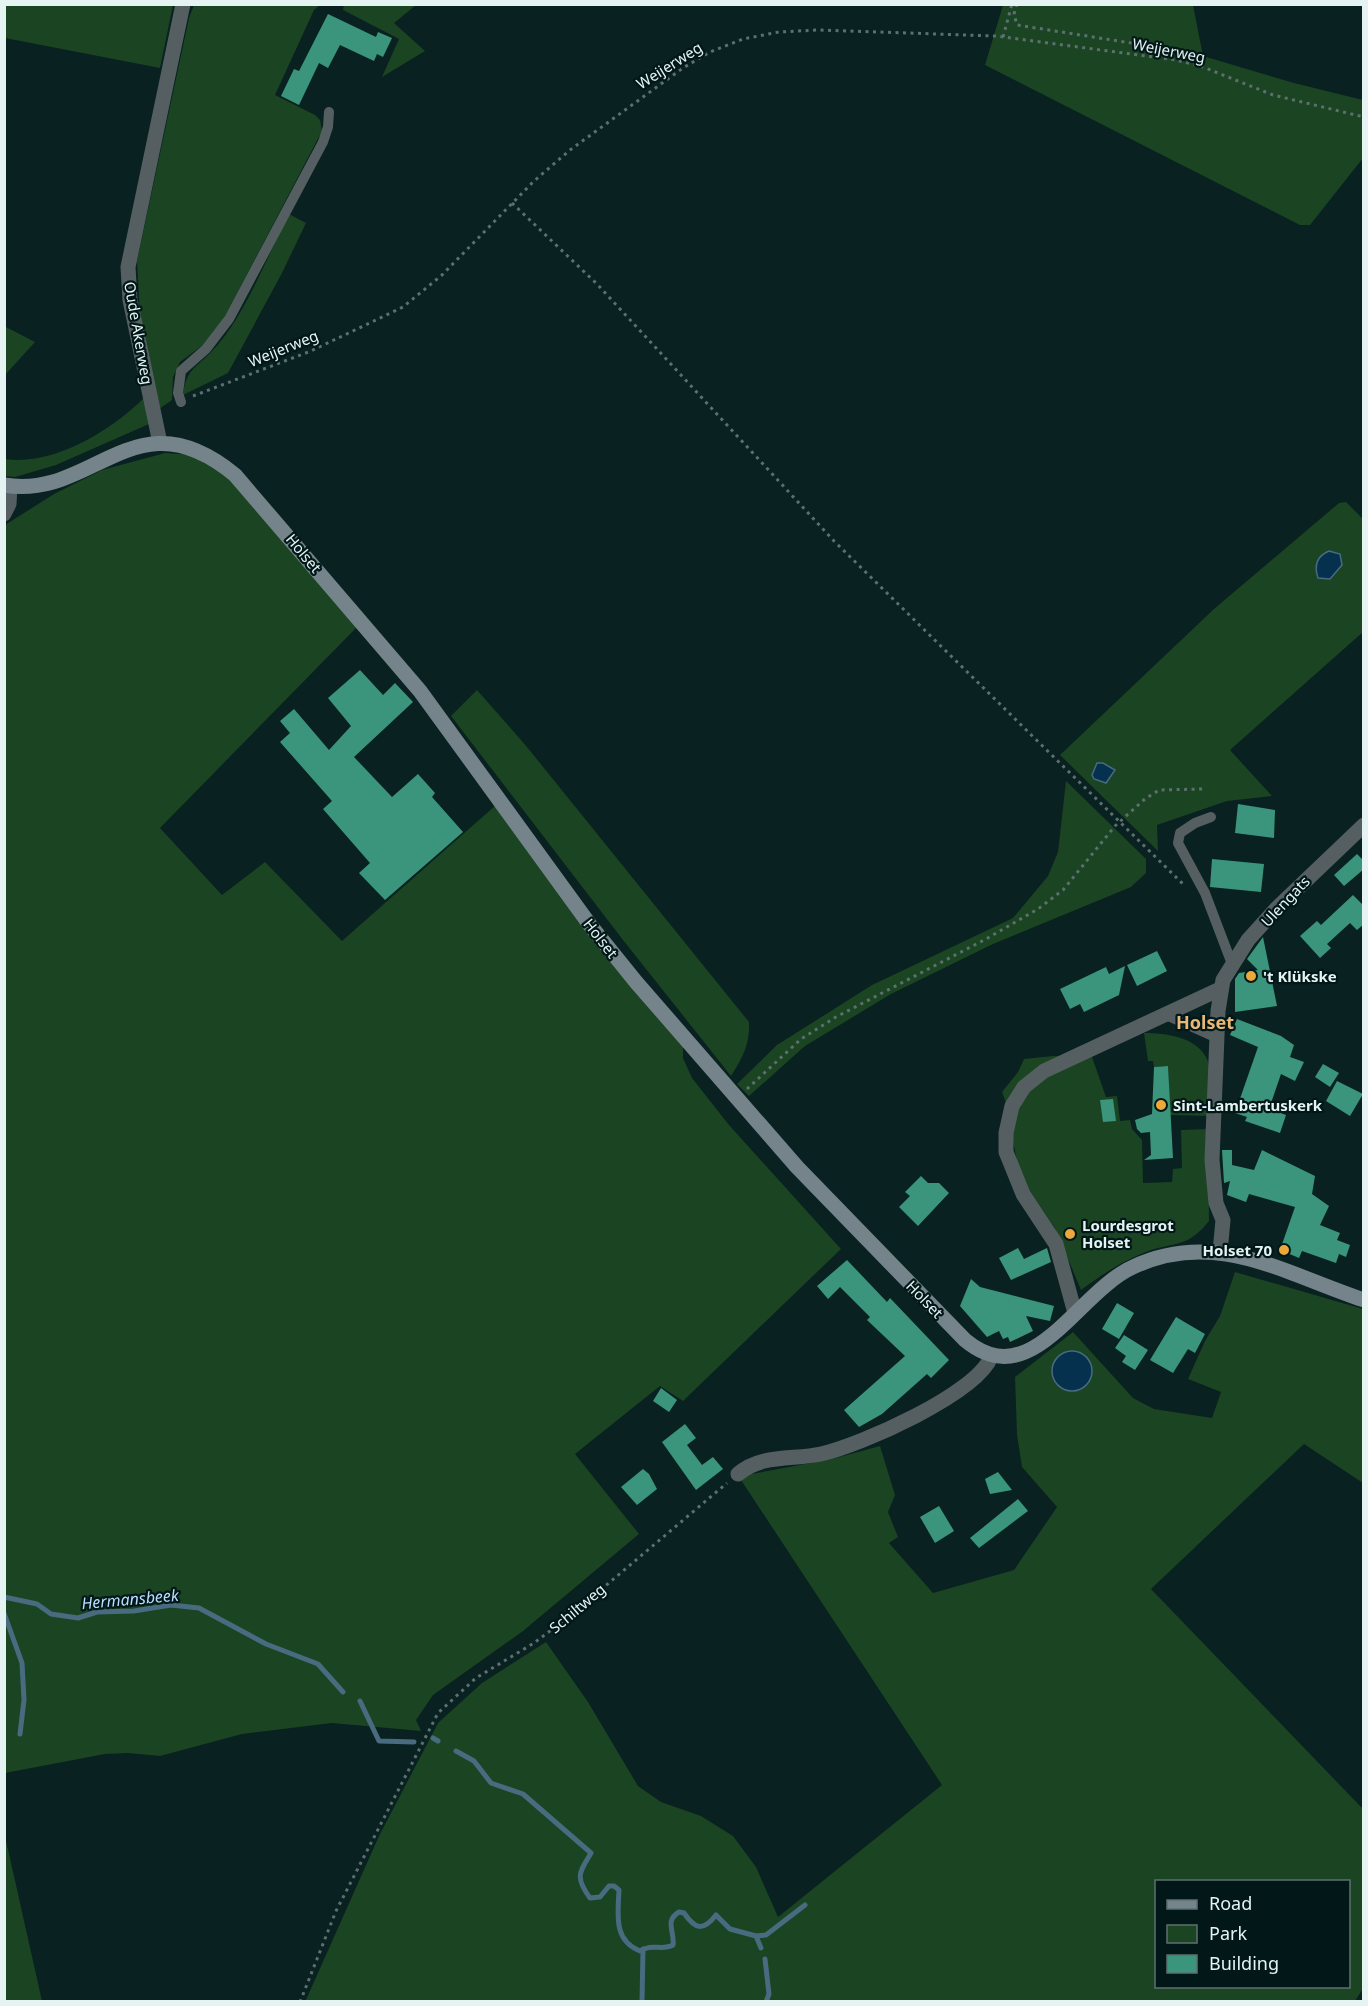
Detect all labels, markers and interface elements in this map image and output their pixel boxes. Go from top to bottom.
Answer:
street label: Weijerweg [1131,33,1207,67]
street label: Weijerweg [632,37,706,93]
street label: Oude Akerweg [120,280,158,386]
street label: Weijerweg [245,325,321,371]
street label: Holset [282,529,327,577]
street label: Ulengats [1256,871,1314,931]
street label: Holset [579,914,623,962]
place label: 't Klükske [1263,966,1337,986]
marker: 't Klükske [1244,969,1258,983]
district label: Holset [1176,1010,1234,1034]
place label: Sint-Lambertuskerk [1173,1095,1323,1115]
marker: Sint-Lambertuskerk [1154,1098,1168,1112]
place label: Lourdesgrot Holset [1082,1215,1174,1252]
marker: Lourdesgrot Holset [1063,1227,1077,1241]
place label: Holset 70 [1203,1240,1272,1260]
marker: Holset 70 [1277,1243,1291,1257]
street label: Holset [902,1276,948,1323]
street label: Schiltweg [545,1579,609,1637]
water label: Hermansbeek [80,1584,181,1614]
legend [1155,1880,1350,1988]
text: Road [1209,1891,1252,1915]
text: Park [1209,1921,1247,1945]
text: Building [1209,1951,1279,1975]

